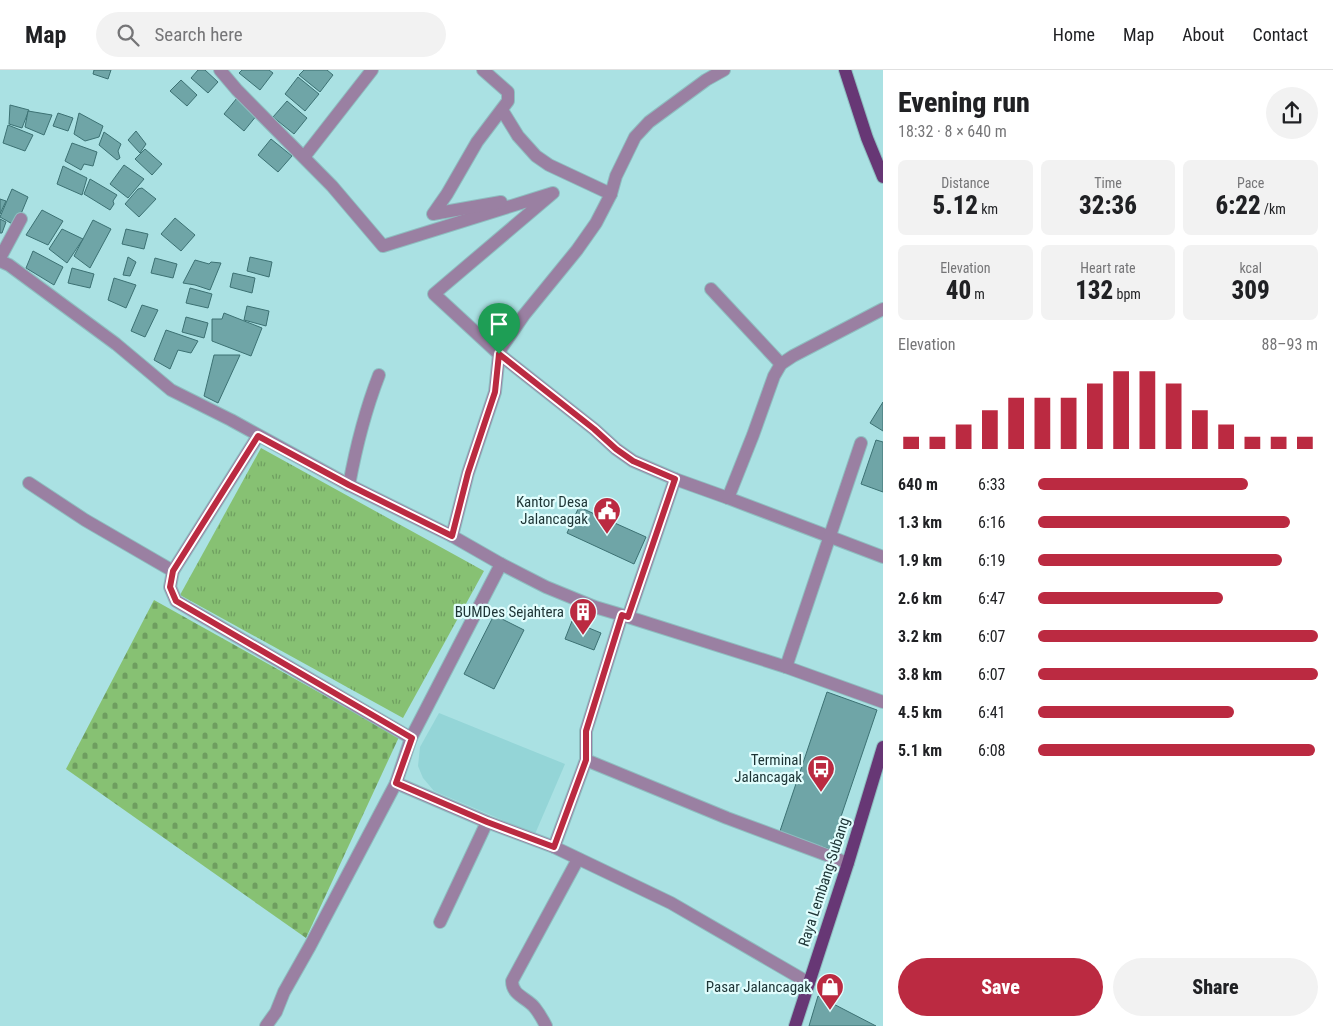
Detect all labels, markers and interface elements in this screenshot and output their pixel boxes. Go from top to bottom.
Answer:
search box [96,12,446,57]
text: Map [25,21,66,49]
icon: search [114,21,142,49]
text: Search here [154,23,243,46]
text: Home [1053,24,1095,45]
text: Map [1123,24,1154,45]
text: About [1182,24,1224,45]
text: Contact [1252,24,1308,45]
text: Evening run [898,86,1030,119]
button: share [1266,87,1318,139]
text: 18:32 · 8 × 640 m [898,122,1007,141]
text: Distance [941,175,989,191]
text: Time [1094,175,1122,191]
text: Pace [1237,175,1264,191]
text: 5.12 [933,191,978,220]
text: 32:36 [1079,191,1137,220]
text: 6:22 [1215,191,1261,220]
text: km [978,201,998,217]
text: /km [1261,201,1286,217]
text: Elevation [940,260,991,276]
text: Heart rate [1080,260,1136,276]
text: kcal [1239,260,1262,276]
text: 40 [946,276,971,305]
text: 132 [1075,276,1113,305]
text: 309 [1232,276,1270,305]
text: m [971,286,985,302]
text: bpm [1113,286,1141,302]
pin [478,303,520,354]
icon: arrive [485,310,513,338]
text: Elevation [898,335,956,354]
text: 88–93 m [1262,335,1318,354]
text: 640 m [898,475,938,494]
text: 6:33 [978,475,1005,494]
place label: Kantor Desa Jalancagak [516,493,588,528]
public building icon: Kantor Desa Jalancagak [592,496,622,535]
text: 1.3 km [898,513,942,532]
text: 6:16 [978,513,1005,532]
text: 1.9 km [898,551,942,570]
text: 6:19 [978,551,1005,570]
text: 2.6 km [898,589,942,608]
text: 6:47 [978,589,1005,608]
building icon: BUMDes Sejahtera [568,597,598,636]
place label: BUMDes Sejahtera [455,603,564,621]
text: 3.2 km [898,627,942,646]
text: 6:07 [978,627,1005,646]
text: 3.8 km [898,665,942,684]
text: 6:07 [978,665,1005,684]
text: 4.5 km [898,703,942,722]
text: 6:41 [978,703,1005,722]
text: 5.1 km [898,741,942,760]
text: 6:08 [978,741,1005,760]
place label: Terminal Jalancagak [734,751,802,786]
bus stop icon: Terminal Jalancagak [806,754,836,793]
street label: Raya Lembang-Subang [795,815,853,949]
button: Save [898,958,1103,1016]
button: Share [1113,958,1318,1016]
shop icon: Pasar Jalancagak [815,972,845,1011]
place label: Pasar Jalancagak [706,978,811,996]

